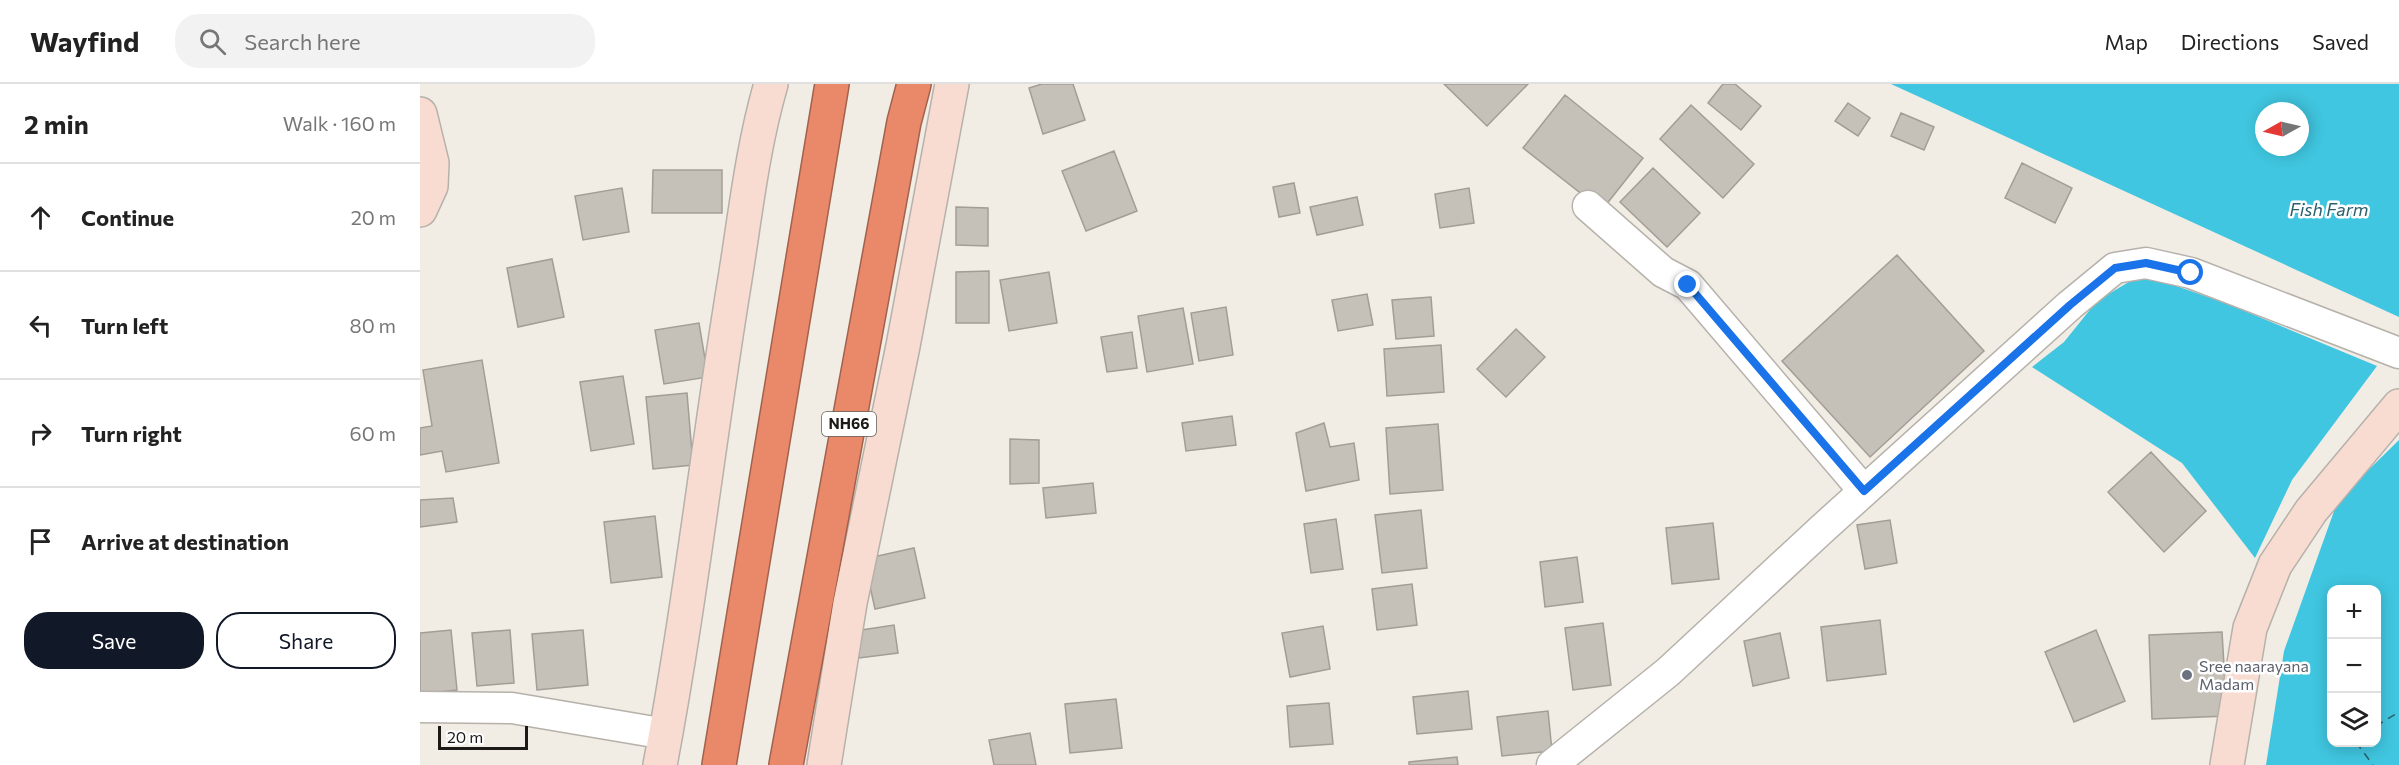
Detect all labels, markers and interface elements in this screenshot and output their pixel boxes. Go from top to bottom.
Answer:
search box [175,14,595,68]
text: Wayfind [30,24,139,58]
icon: search [196,25,229,58]
text: Search here [244,28,361,55]
text: Map [2105,29,2148,54]
text: Directions [2181,29,2279,54]
text: Saved [2312,29,2369,54]
north arrow [2255,102,2309,156]
text: 2 min [24,108,89,139]
text: Walk · 160 m [283,111,396,135]
water label: Fish Farm [2289,198,2369,220]
icon: ahead [24,201,57,234]
text: Continue [81,204,174,231]
text: 20 m [351,205,396,229]
route start [2177,259,2203,285]
route end [1674,271,1700,297]
icon: left [24,309,57,342]
text: Turn left [81,312,168,339]
text: 80 m [350,313,396,337]
road number: NH66 [822,412,876,436]
icon: right [24,417,57,450]
text: Turn right [81,420,182,447]
text: 60 m [350,421,396,445]
icon: arrive [24,525,57,558]
text: Arrive at destination [81,528,289,555]
map controls [2327,585,2381,747]
button: + [2327,585,2381,639]
button: Save [24,612,204,669]
button: Share [216,612,396,669]
button: − [2327,639,2381,693]
place label: Sree naarayana Madam [2199,656,2309,693]
marker: Sree naarayana Madam [2180,668,2194,682]
button: layers [2327,693,2381,747]
scale bar [438,723,528,750]
text: 20 m [447,727,483,746]

